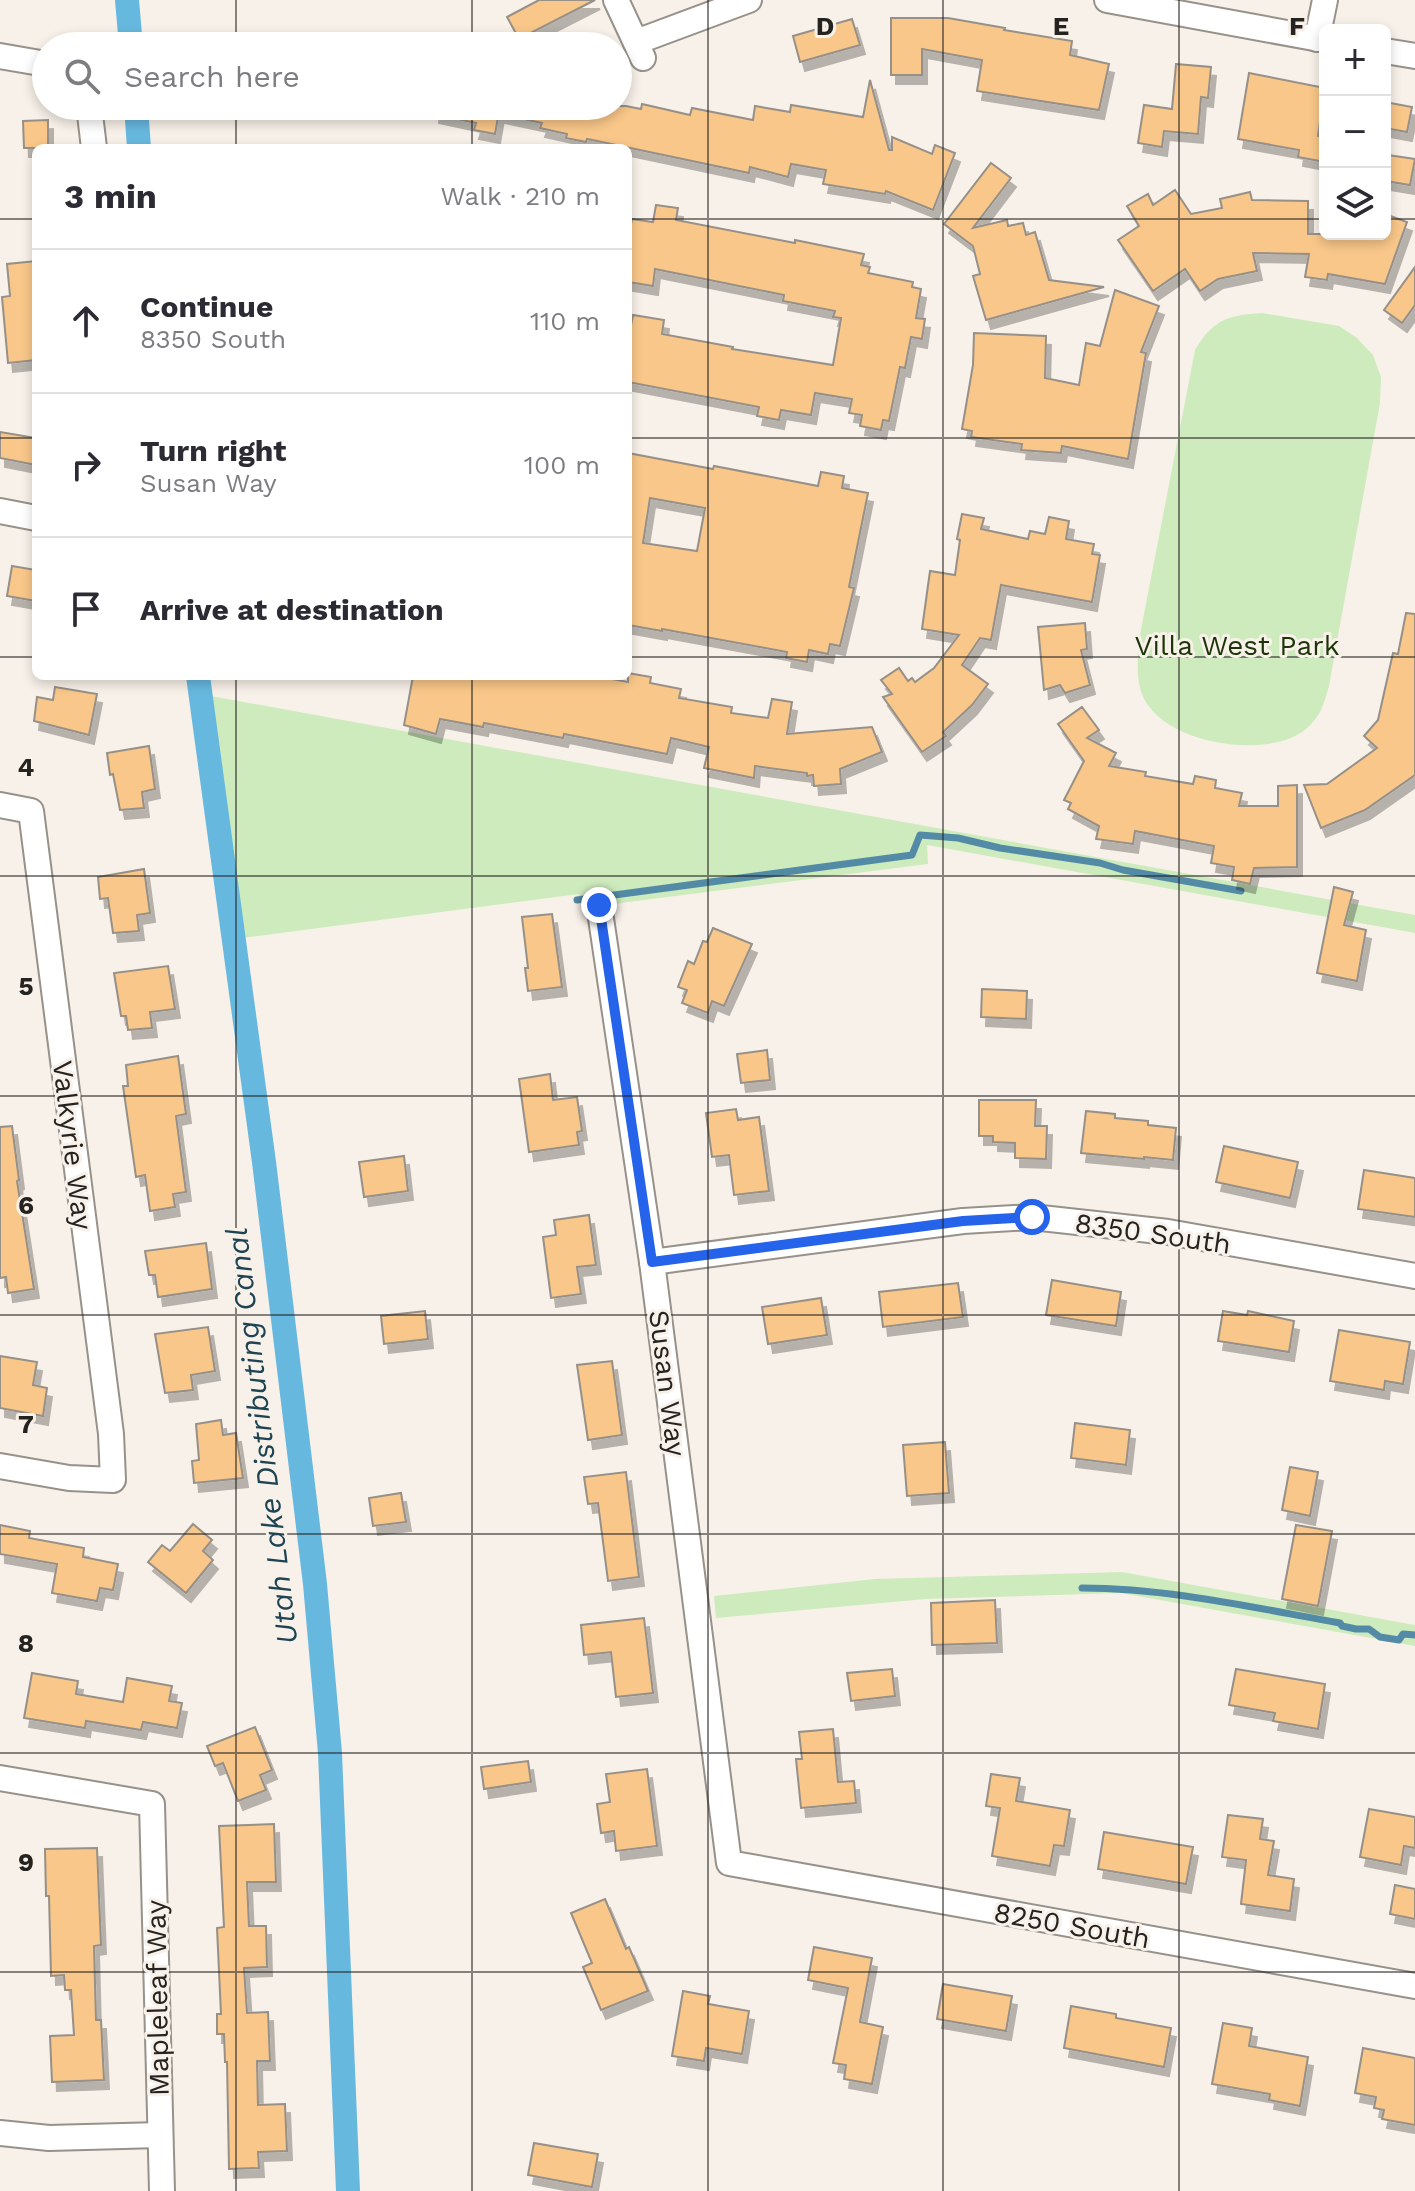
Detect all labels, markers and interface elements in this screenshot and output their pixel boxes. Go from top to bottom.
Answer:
text: D [816,11,834,41]
text: E [1053,11,1069,41]
text: F [1289,11,1305,41]
map controls [1319,24,1391,240]
button: + [1319,24,1391,96]
search box [32,32,632,120]
icon: search [60,54,104,98]
text: Search here [124,59,300,94]
button: − [1319,96,1391,168]
button: layers [1319,168,1391,240]
text: 3 min [64,176,157,216]
text: Walk · 210 m [440,181,600,211]
text: Continue [140,289,273,324]
icon: ahead [64,299,108,343]
text: 110 m [530,306,600,336]
text: 8350 South [140,324,286,354]
text: Turn right [140,433,286,468]
icon: right [64,443,108,487]
text: 100 m [524,450,600,480]
text: Susan Way [140,468,277,498]
icon: arrive [64,587,108,631]
text: Arrive at destination [140,592,444,627]
park label: Villa West Park [1134,629,1340,662]
text: 4 [18,752,35,782]
route end [581,887,617,923]
text: 5 [18,971,34,1001]
street label: Valkyrie Way [46,1058,99,1232]
text: 6 [18,1190,34,1220]
route start [1014,1199,1050,1235]
street label: 8350 South [1073,1206,1233,1261]
water label: Utah Lake Distributing Canal [219,1226,304,1646]
street label: Susan Way [642,1308,693,1459]
text: 7 [18,1409,34,1439]
text: 8 [18,1628,34,1658]
text: 9 [18,1847,34,1877]
street label: 8250 South [991,1896,1153,1955]
street label: Mapleleaf Way [139,1899,176,2096]

